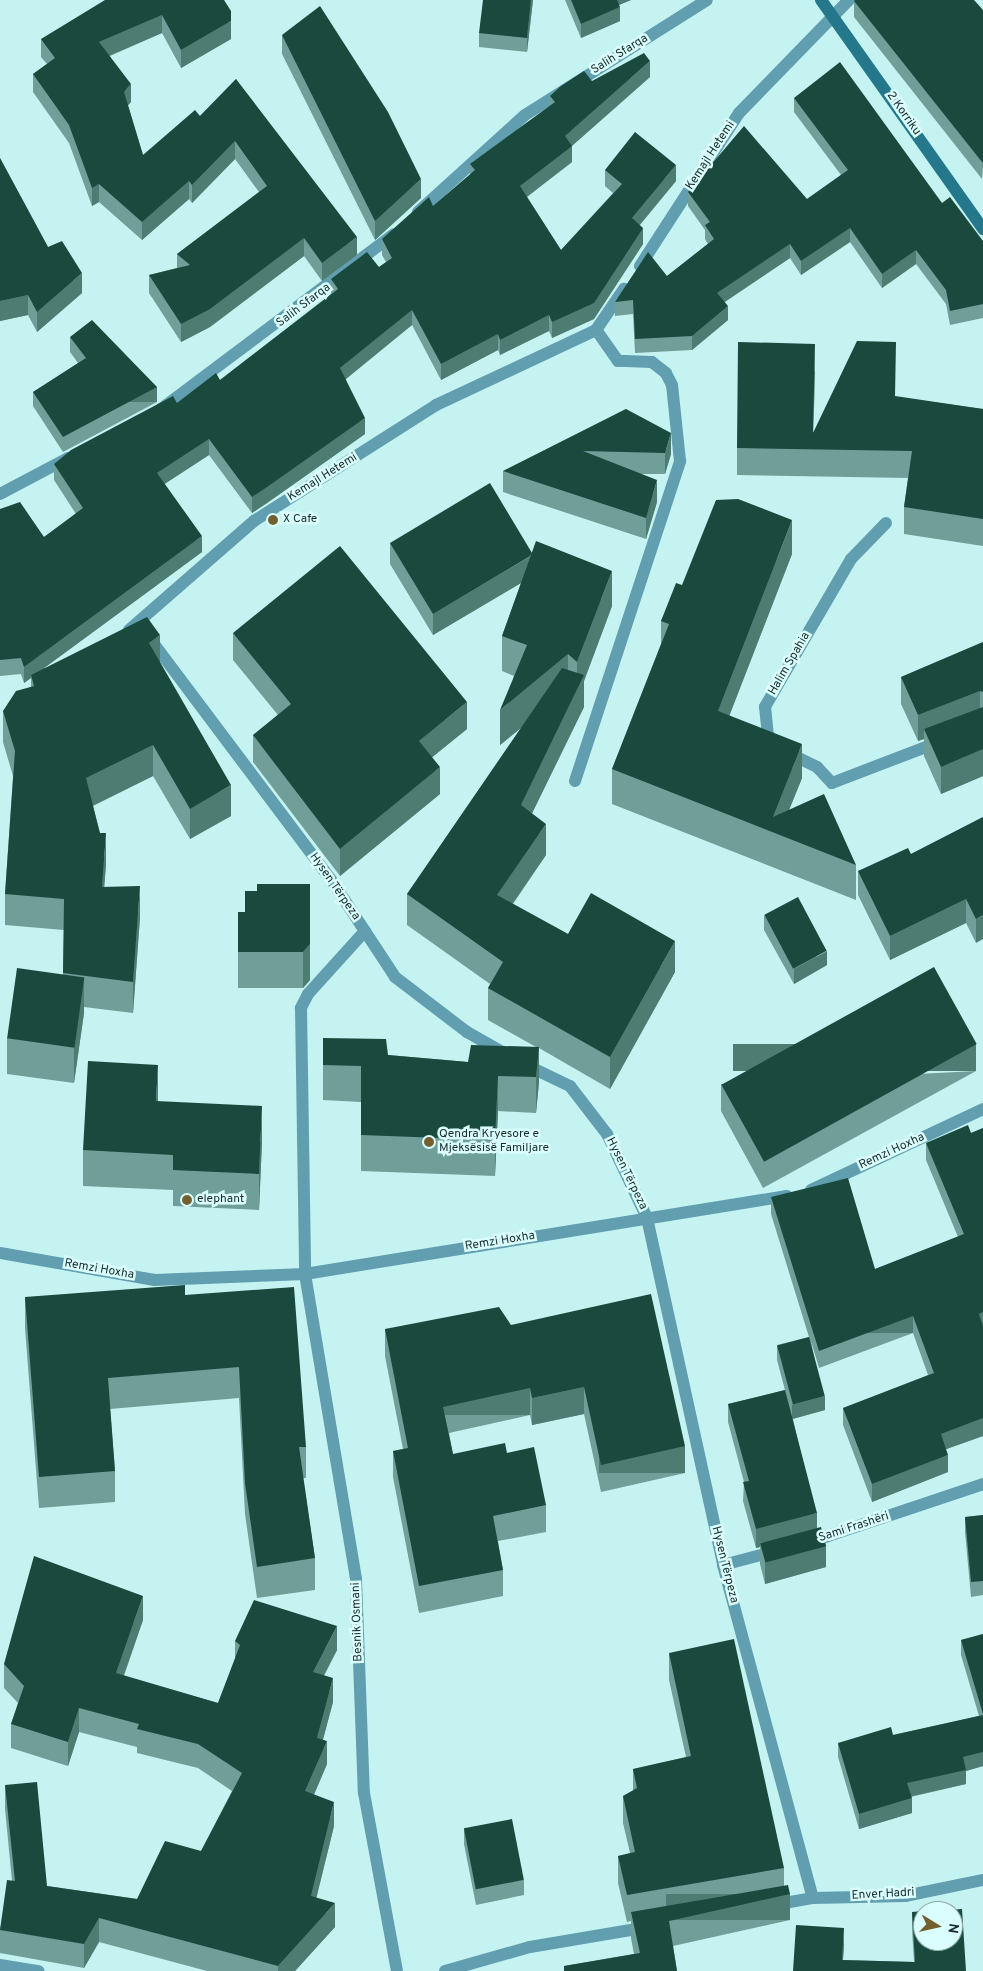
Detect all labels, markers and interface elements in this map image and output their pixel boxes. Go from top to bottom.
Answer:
street label: Salih Sfarqa [589,32,651,78]
street label: 2 Korriku [883,90,923,138]
street label: Kemajl Hetemi [683,119,739,193]
street label: Salih Sfarqa [274,281,334,331]
street label: Kemajl Hetemi [286,451,360,505]
place label: X Cafe [283,513,317,527]
marker: X Cafe [267,514,279,526]
street label: Halim Spahia [766,630,814,698]
street label: Hysen Tërpeza [305,850,363,924]
place label: Qendra Kryesore e Mjeksësisë Familjare [439,1128,549,1156]
street label: Remzi Hoxha [857,1131,927,1173]
street label: Hysen Tërpeza [602,1135,650,1213]
marker: Qendra Kryesore e Mjeksësisë Familjare [423,1136,435,1148]
place label: elephant [197,1193,244,1207]
marker: elephant [181,1194,193,1206]
street label: Remzi Hoxha [464,1229,536,1255]
street label: Remzi Hoxha [63,1257,135,1283]
street label: Sami Frashëri [817,1510,891,1546]
street label: Hysen Tërpeza [707,1525,741,1605]
street label: Besnik Osmani [349,1582,367,1662]
street label: Enver Hadri [851,1886,915,1904]
north arrow [913,1901,963,1951]
text: N [943,1922,962,1935]

